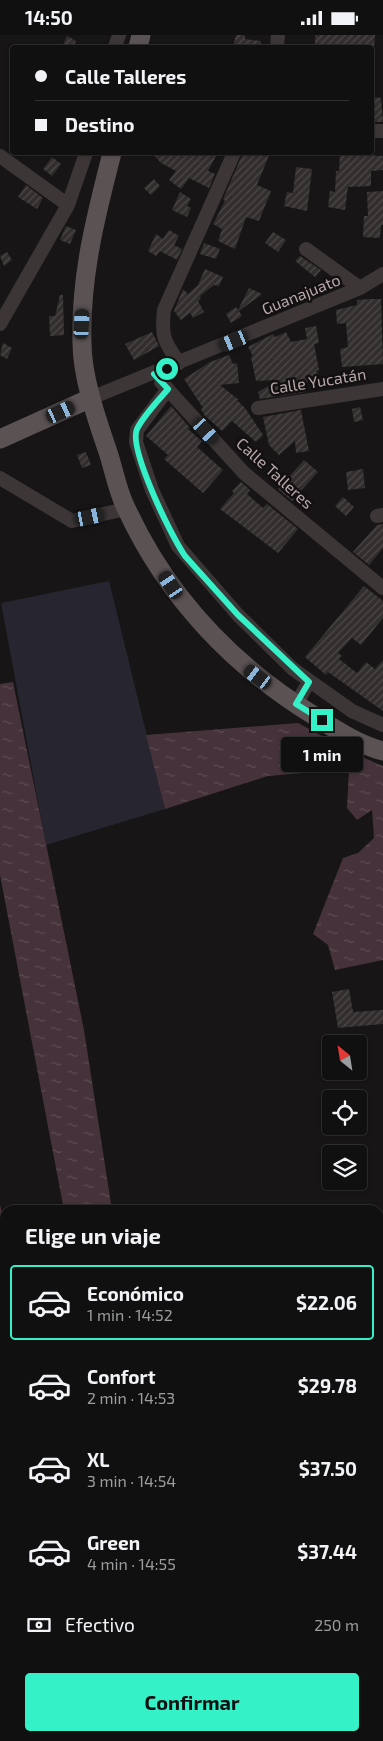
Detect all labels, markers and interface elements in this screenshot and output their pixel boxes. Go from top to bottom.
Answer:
text: 14:50 [25,6,73,29]
text: Calle Talleres [65,65,186,88]
text: Destino [65,113,134,136]
street label: Guanajuato [259,269,343,319]
car [73,309,90,339]
car [217,328,250,354]
route start [156,358,178,380]
street label: Calle Yucatán [268,364,367,397]
car [44,399,77,425]
car [190,415,221,447]
street label: Calle Talleres [233,433,318,512]
car [73,507,106,527]
car [156,568,185,602]
car [241,662,274,692]
route end [311,709,333,731]
callout: 1 min [281,737,363,773]
text: 1 min [303,745,341,764]
north arrow [322,1035,368,1080]
map controls [322,1035,367,1190]
button: locate [322,1090,367,1135]
button: layers [322,1145,367,1190]
text: Elige un viaje [25,1222,161,1248]
icon: car [27,1280,72,1325]
text: Económico [87,1282,184,1305]
text: $22.06 [296,1291,357,1314]
text: 1 min · 14:52 [87,1305,173,1324]
icon: car [27,1363,72,1408]
text: Confort [87,1365,155,1388]
text: $29.78 [298,1374,357,1397]
text: 2 min · 14:53 [87,1388,175,1407]
icon: car [27,1446,72,1491]
text: XL [87,1448,109,1471]
text: $37.50 [299,1457,357,1480]
text: 3 min · 14:54 [87,1471,176,1490]
icon: car [27,1529,72,1574]
text: Green [87,1531,140,1554]
text: $37.44 [297,1540,357,1563]
text: 4 min · 14:55 [87,1554,176,1573]
icon: cash [25,1611,53,1639]
text: Efectivo [65,1613,135,1636]
text: 250 m [314,1615,359,1634]
button: Confirmar [25,1673,359,1731]

